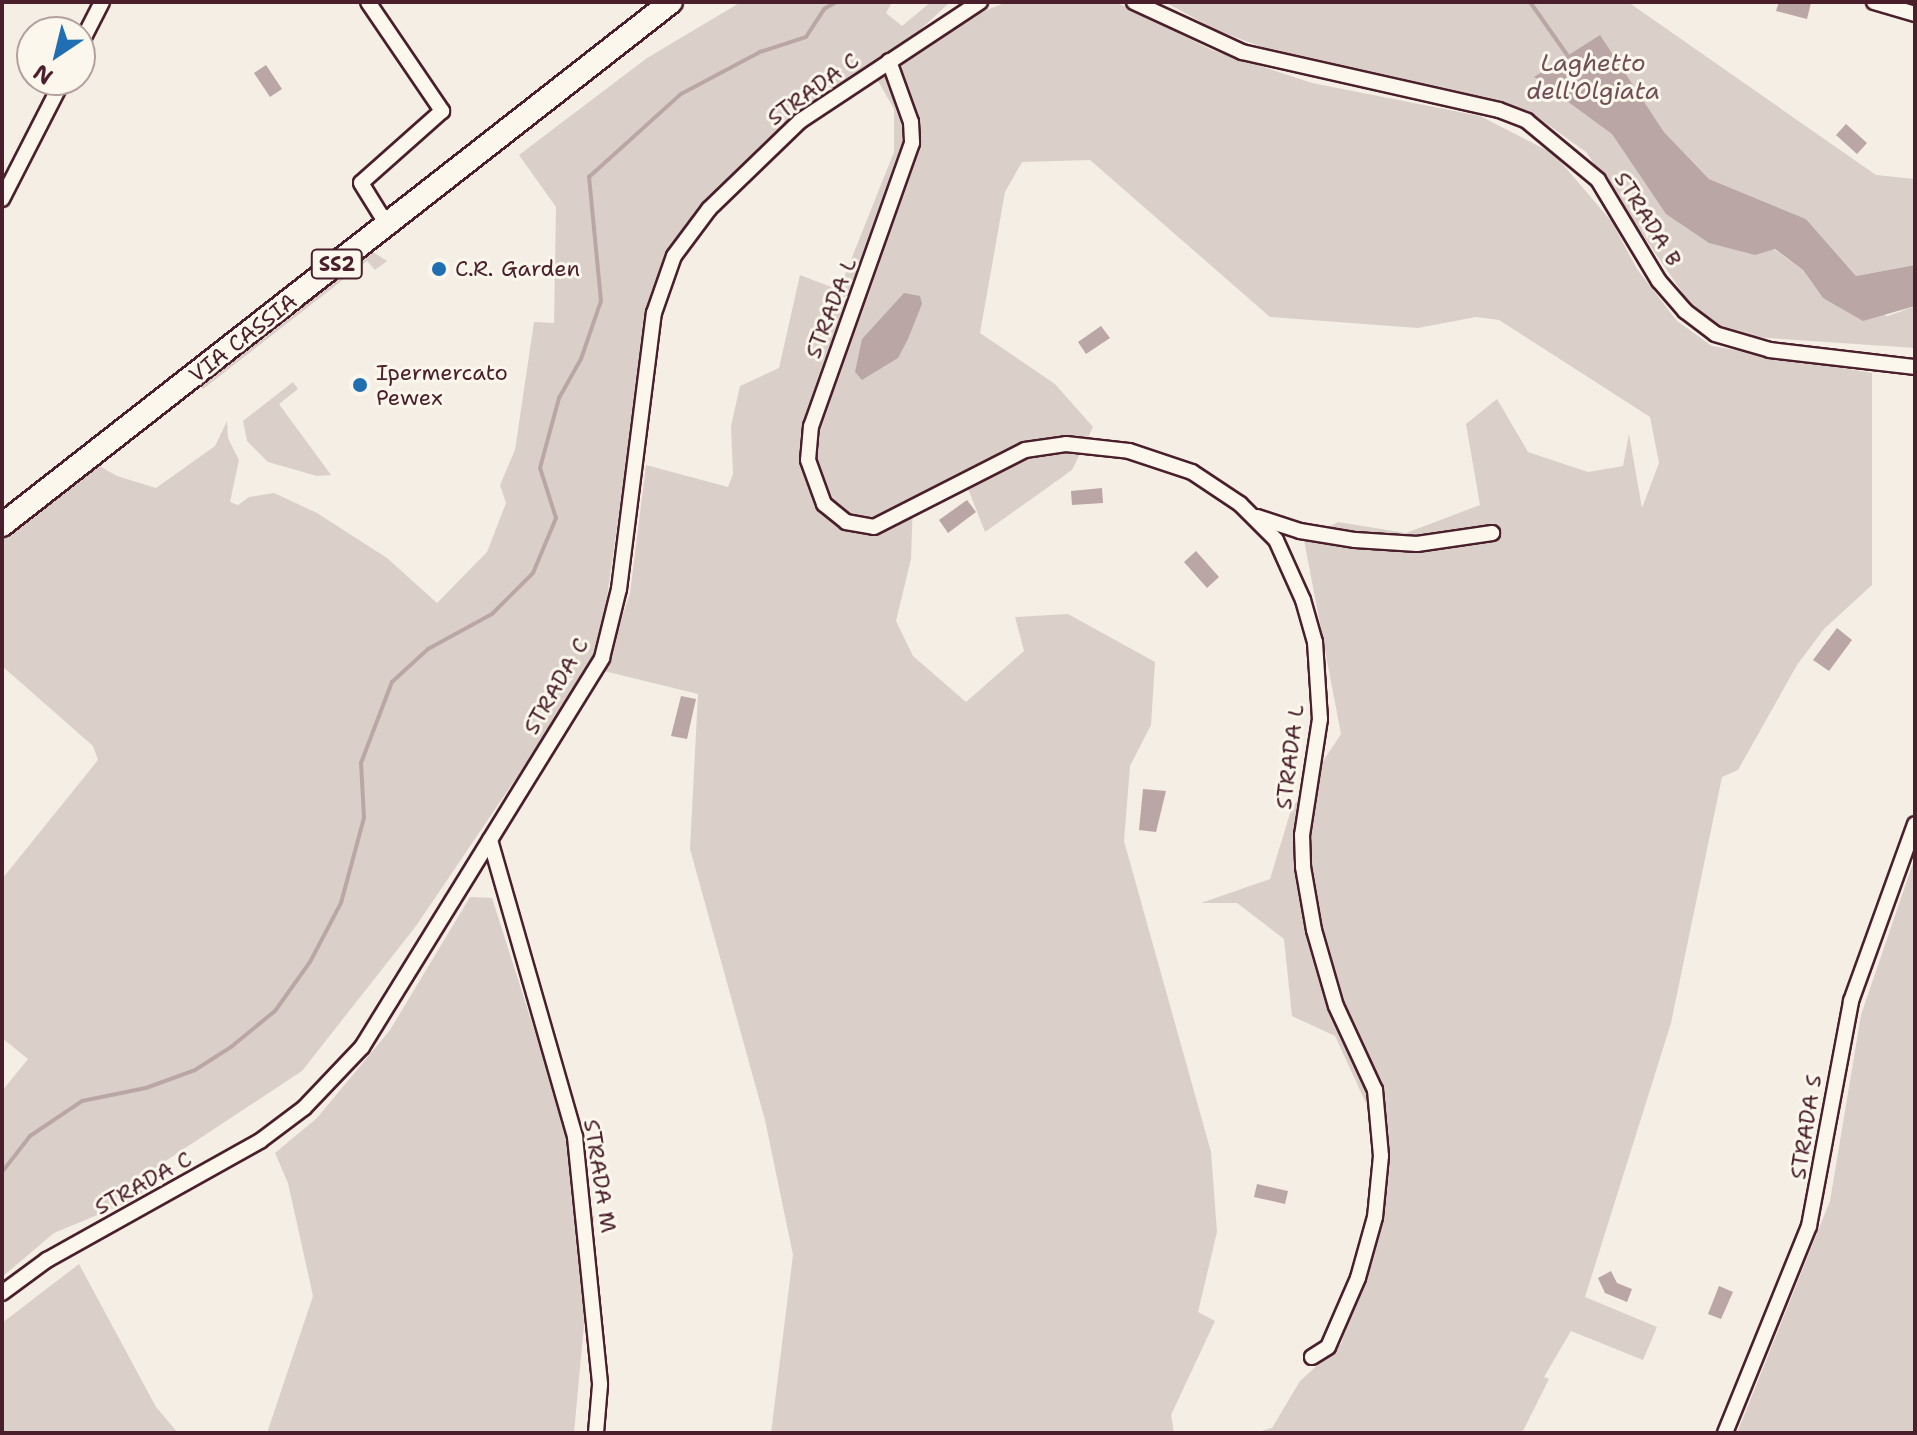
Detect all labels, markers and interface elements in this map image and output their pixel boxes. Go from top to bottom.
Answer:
north arrow [16,16,96,96]
street label: STRADA C [762,47,864,131]
water label: Laghetto dell'Olgiata [1526,50,1660,106]
text: N [28,58,59,91]
street label: STRADA B [1609,167,1687,271]
road number: SS2 [309,248,365,280]
street label: STRADA L [800,254,862,362]
place label: C.R. Garden [455,256,580,282]
marker: C.R. Garden [430,260,448,278]
street label: VIA CASSIA [184,288,302,388]
place label: Ipermercato Pewex [376,359,508,410]
marker: Ipermercato Pewex [351,376,369,394]
street label: STRADA C [518,633,594,739]
street label: STRADA L [1270,703,1310,811]
street label: STRADA S [1785,1073,1827,1181]
street label: STRADA M [578,1117,622,1235]
street label: STRADA C [90,1146,196,1220]

